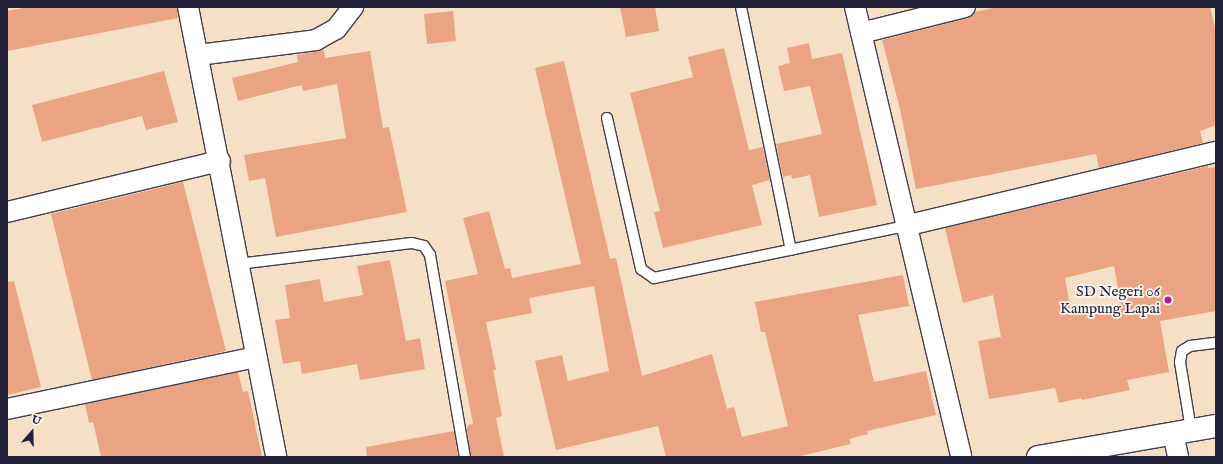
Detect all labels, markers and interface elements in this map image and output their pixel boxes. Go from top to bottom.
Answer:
place label: SD Negeri 06 Kampung Lapai [1060,282,1160,317]
marker: SD Negeri 06 Kampung Lapai [1163,295,1173,305]
north arrow [12,412,52,452]
text: U [29,413,43,429]

